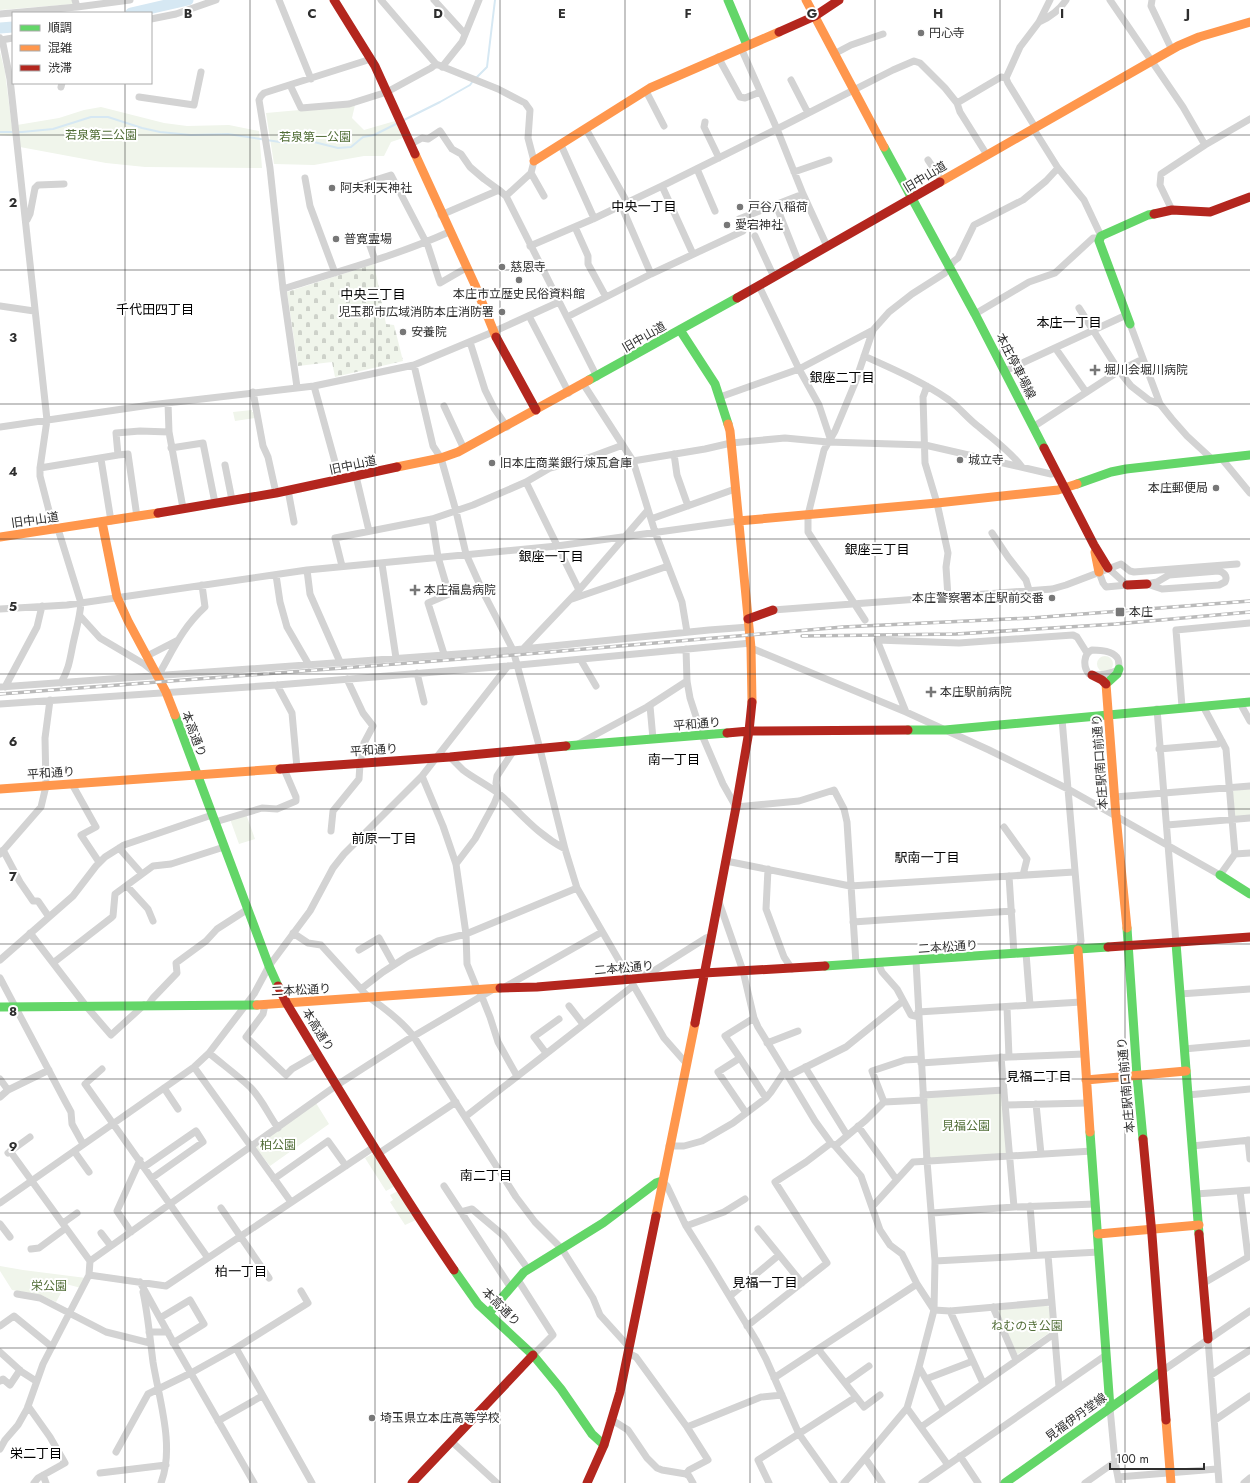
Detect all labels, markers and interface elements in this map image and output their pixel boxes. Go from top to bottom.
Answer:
text: B [184,4,193,23]
text: C [307,4,317,23]
text: D [433,4,443,23]
text: E [558,4,566,23]
text: F [684,4,692,23]
text: G [807,4,818,23]
text: H [933,4,943,23]
text: I [1060,4,1064,23]
text: J [1183,4,1190,23]
legend [12,12,152,84]
text: 順調 [48,19,72,37]
place label: 円心寺 [929,24,965,42]
marker: 円心寺 [916,28,926,38]
text: 混雑 [48,39,72,57]
text: 渋滞 [48,59,72,77]
park label: 若泉第二公園 [65,126,137,144]
park label: 若泉第一公園 [279,128,351,146]
street label: 旧中山道 [900,157,950,197]
place label: 阿夫利天神社 [340,179,412,197]
marker: 阿夫利天神社 [327,183,337,193]
text: 2 [9,193,17,212]
district label: 中央一丁目 [611,197,677,216]
place label: 戸谷八稲荷 [748,198,808,216]
marker: 戸谷八稲荷 [735,202,745,212]
place label: 愛宕神社 [735,216,783,234]
marker: 愛宕神社 [722,220,732,230]
place label: 普寛霊場 [344,230,392,248]
marker: 普寛霊場 [331,234,341,244]
place label: 慈恩寺 [510,258,546,276]
marker: 慈恩寺 [497,262,507,272]
marker: 本庄市立歴史民俗資料館 [514,275,524,285]
district label: 中央三丁目 [340,285,406,304]
place label: 本庄市立歴史民俗資料館 [453,285,585,303]
district label: 千代田四丁目 [116,300,194,319]
place label: 児玉郡市広域消防本庄消防署 [338,303,494,321]
marker: 児玉郡市広域消防本庄消防署 [497,307,507,317]
district label: 本庄一丁目 [1036,313,1102,332]
street label: 旧中山道 [619,317,669,357]
place label: 安養院 [411,323,447,341]
marker: 安養院 [398,327,408,337]
text: 3 [9,328,17,347]
street label: 本庄停車場線 [992,330,1040,402]
place label: 堀川会堀川病院 [1104,361,1188,379]
marker: 堀川会堀川病院 [1089,364,1101,376]
district label: 銀座二丁目 [809,368,875,387]
street label: 旧中山道 [328,451,378,479]
place label: 城立寺 [968,451,1004,469]
place label: 旧本庄商業銀行煉瓦倉庫 [500,454,632,472]
marker: 城立寺 [955,455,965,465]
marker: 旧本庄商業銀行煉瓦倉庫 [487,458,497,468]
text: 4 [8,462,18,481]
place label: 本庄郵便局 [1148,479,1208,497]
marker: 本庄郵便局 [1211,483,1221,493]
street label: 旧中山道 [10,508,60,532]
district label: 銀座三丁目 [844,540,910,559]
district label: 銀座一丁目 [518,547,584,566]
place label: 本庄福島病院 [424,581,496,599]
marker: 本庄福島病院 [409,584,421,596]
place label: 本庄警察署本庄駅前交番 [912,589,1044,607]
marker: 本庄警察署本庄駅前交番 [1047,593,1057,603]
text: 5 [9,597,17,616]
place label: 本庄 [1129,603,1153,621]
marker: 本庄 [1114,606,1126,618]
place label: 本庄駅前病院 [940,683,1012,701]
marker: 本庄駅前病院 [925,686,937,698]
street label: 本高通り [177,708,211,760]
street label: 平和通り [672,713,722,735]
street label: 本庄駅南口前通り [1088,713,1112,811]
text: 6 [9,732,18,751]
street label: 平和通り [349,739,399,761]
district label: 南一丁目 [648,750,700,769]
street label: 平和通り [26,762,76,784]
district label: 前原一丁目 [351,829,417,848]
district label: 駅南一丁目 [894,848,960,867]
text: 7 [9,867,17,886]
street label: 二本松通り [917,936,979,958]
street label: 二本松通り [593,956,655,980]
street label: 二本松通り [271,979,331,1001]
text: 8 [9,1002,17,1021]
street label: 本高通り [298,1005,338,1055]
street label: 本庄駅南口前通り [1113,1036,1139,1134]
district label: 見福二丁目 [1006,1067,1072,1086]
park label: 見福公園 [942,1117,990,1135]
park label: 柏公園 [260,1136,296,1154]
text: 9 [9,1137,18,1156]
district label: 南二丁目 [460,1166,512,1185]
district label: 柏一丁目 [215,1262,267,1281]
district label: 見福一丁目 [732,1273,798,1292]
park label: 栄公園 [31,1277,67,1295]
street label: 本高通り [478,1284,524,1330]
park label: ねむのき公園 [991,1317,1063,1335]
street label: 見福伊丹堂線 [1042,1389,1110,1445]
place label: 埼玉県立本庄高等学校 [380,1409,500,1427]
marker: 埼玉県立本庄高等学校 [367,1413,377,1423]
district label: 栄二丁目 [10,1444,62,1463]
scale bar [1110,1445,1204,1471]
text: 100 m [1116,1450,1149,1468]

